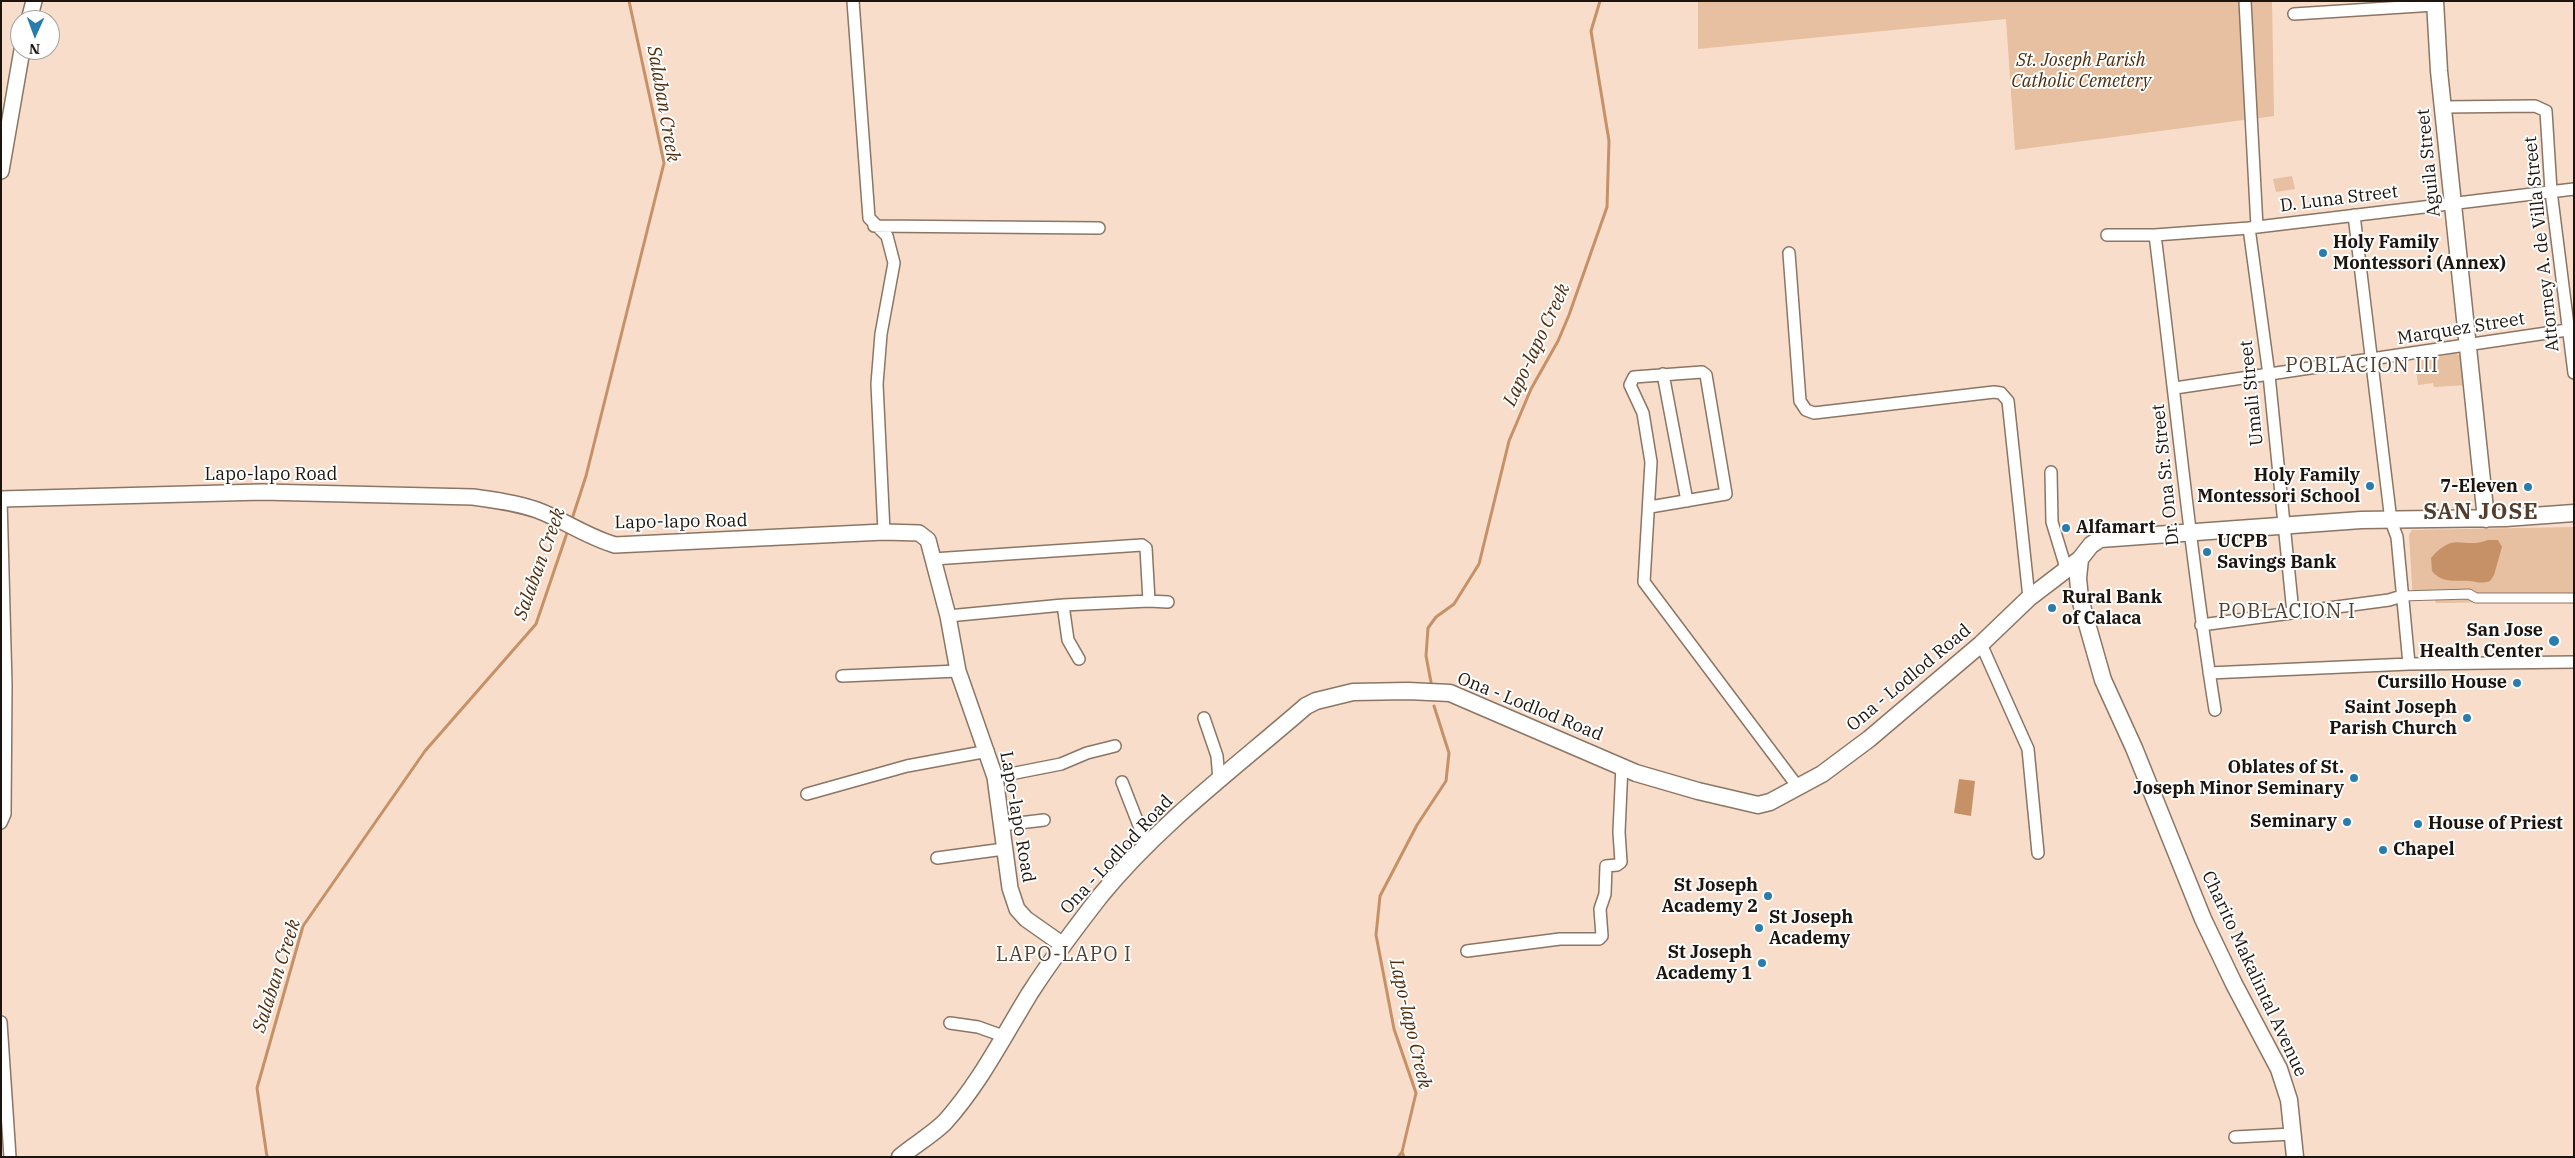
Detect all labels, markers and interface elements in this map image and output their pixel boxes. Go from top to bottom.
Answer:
north arrow [10,10,60,60]
text: N [29,40,40,58]
water label: Salaban Creek [642,44,684,164]
park label: St. Joseph Parish Catholic Cemetery [2011,50,2151,92]
street label: Aguila Street [2413,108,2445,218]
street label: Attorney A. de Villa Street [2520,135,2564,353]
street label: D. Luna Street [2279,181,2399,217]
place label: Holy Family Montessori (Annex) [2333,232,2506,274]
marker: Holy Family Montessori (Annex) [2317,247,2329,259]
water label: Lapo-lapo Creek [1499,280,1575,410]
street label: Marquez Street [2396,308,2526,350]
street label: Umali Street [2236,339,2268,447]
district label: POBLACION III [2284,354,2440,378]
street label: Dr. Ona Sr. Street [2148,403,2184,547]
street label: Lapo-lapo Road [204,464,338,486]
place label: Holy Family Montessori School [2197,465,2360,508]
place label: 7-Eleven [2440,476,2518,498]
marker: Holy Family Montessori School [2364,480,2376,492]
marker: 7-Eleven [2522,481,2534,493]
district label: SAN JOSE [2422,500,2540,526]
water label: Salaban Creek [509,505,571,623]
street label: Lapo-lapo Road [614,510,748,534]
place label: Alfamart [2076,517,2155,539]
marker: Alfamart [2060,522,2072,534]
place label: UCPB Savings Bank [2217,531,2336,574]
marker: UCPB Savings Bank [2201,546,2213,558]
place label: Rural Bank of Calaca [2062,587,2162,630]
district label: POBLACION I [2217,600,2357,624]
marker: Rural Bank of Calaca [2046,602,2058,614]
street label: Ona - Lodlod Road [1843,620,1975,736]
place label: San Jose Health Center [2420,620,2543,662]
marker: San Jose Health Center [2547,634,2561,648]
street label: Ona - Lodlod Road [1454,668,1606,746]
place label: Cursillo House [2377,672,2507,694]
marker: Cursillo House [2511,677,2523,689]
place label: Saint Joseph Parish Church [2329,697,2457,740]
marker: Saint Joseph Parish Church [2461,712,2473,724]
street label: Lapo-lapo Road [995,750,1039,884]
place label: Oblates of St. Joseph Minor Seminary [2133,757,2344,800]
marker: Oblates of St. Joseph Minor Seminary [2348,772,2360,784]
street label: Ona - Lodlod Road [1056,791,1178,919]
place label: Seminary [2250,811,2337,833]
place label: House of Priest [2428,813,2563,835]
marker: Seminary [2341,816,2353,828]
marker: House of Priest [2412,818,2424,830]
place label: Chapel [2393,839,2455,861]
marker: Chapel [2377,844,2389,856]
street label: Charito Makalintal Avenue [2197,868,2311,1080]
place label: St Joseph Academy 2 [1662,875,1758,918]
marker: St Joseph Academy 2 [1762,890,1774,902]
place label: St Joseph Academy [1769,907,1853,950]
water label: Salaban Creek [248,917,306,1035]
marker: St Joseph Academy [1753,922,1765,934]
place label: St Joseph Academy 1 [1656,942,1752,984]
district label: LAPO-LAPO I [995,943,1133,967]
water label: Lapo-lapo Creek [1384,957,1436,1091]
marker: St Joseph Academy 1 [1756,957,1768,969]

